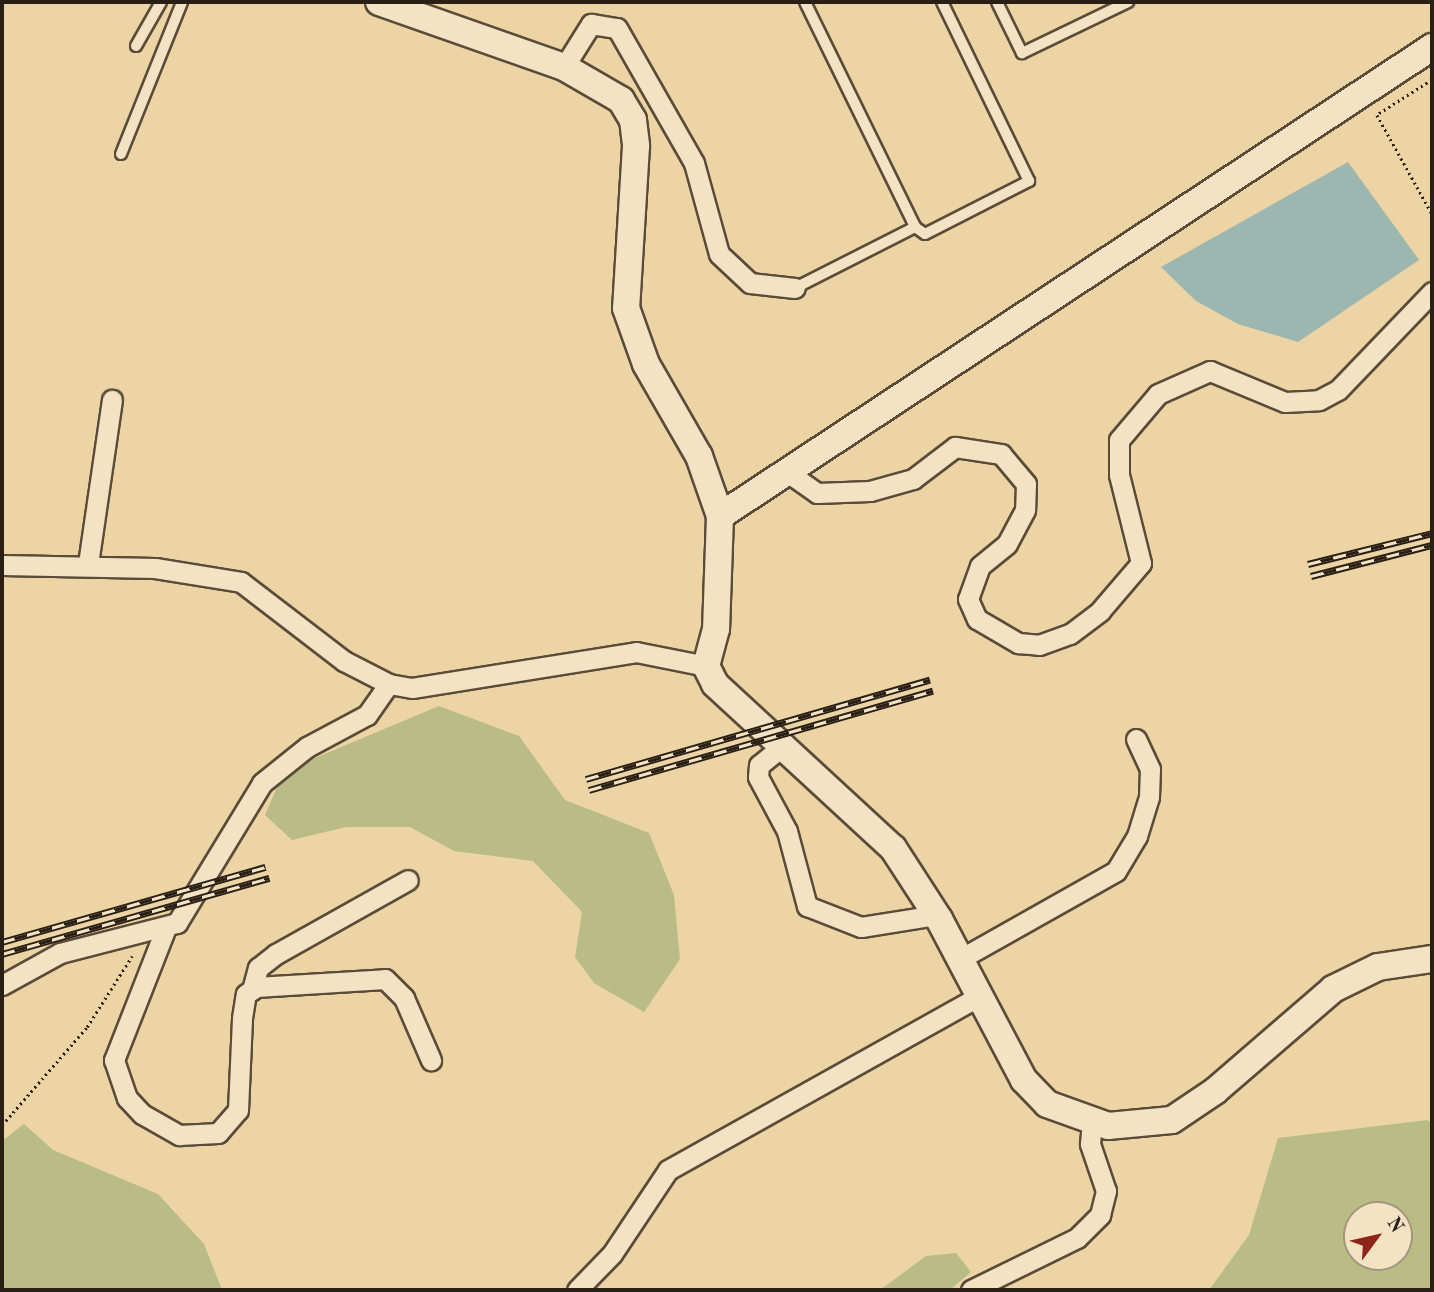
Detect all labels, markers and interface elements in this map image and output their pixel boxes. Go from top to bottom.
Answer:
north arrow [1343,1201,1413,1271]
text: N [1382,1214,1406,1237]

